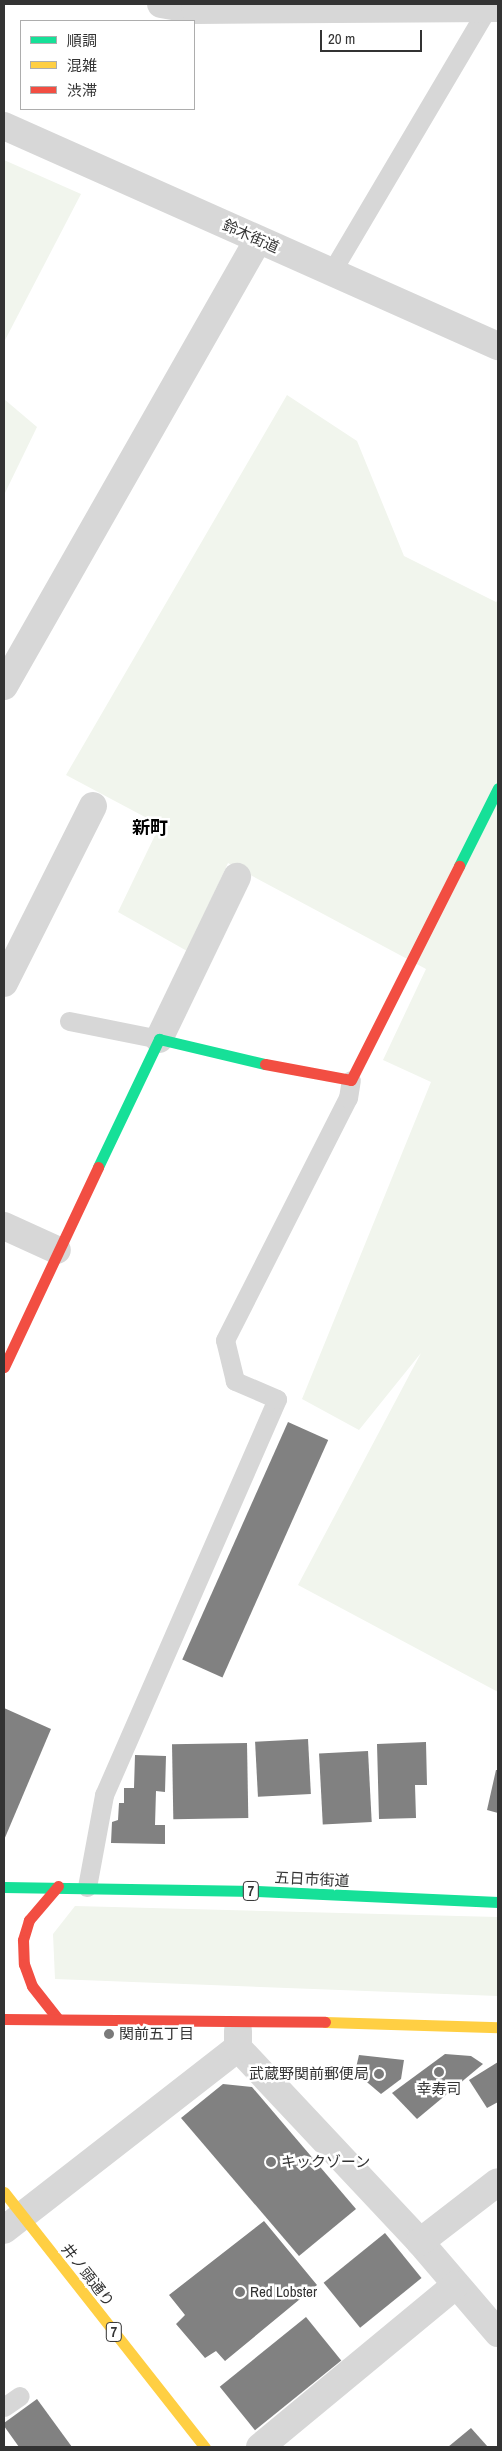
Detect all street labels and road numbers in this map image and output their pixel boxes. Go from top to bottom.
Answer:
street label: 鈴木街道 [220,216,282,256]
street label: 五日市街道 [274,1868,350,1890]
road number: 7 [242,1880,260,1902]
street label: 井ノ頭通り [58,2240,118,2310]
road number: 7 [105,2320,123,2344]

